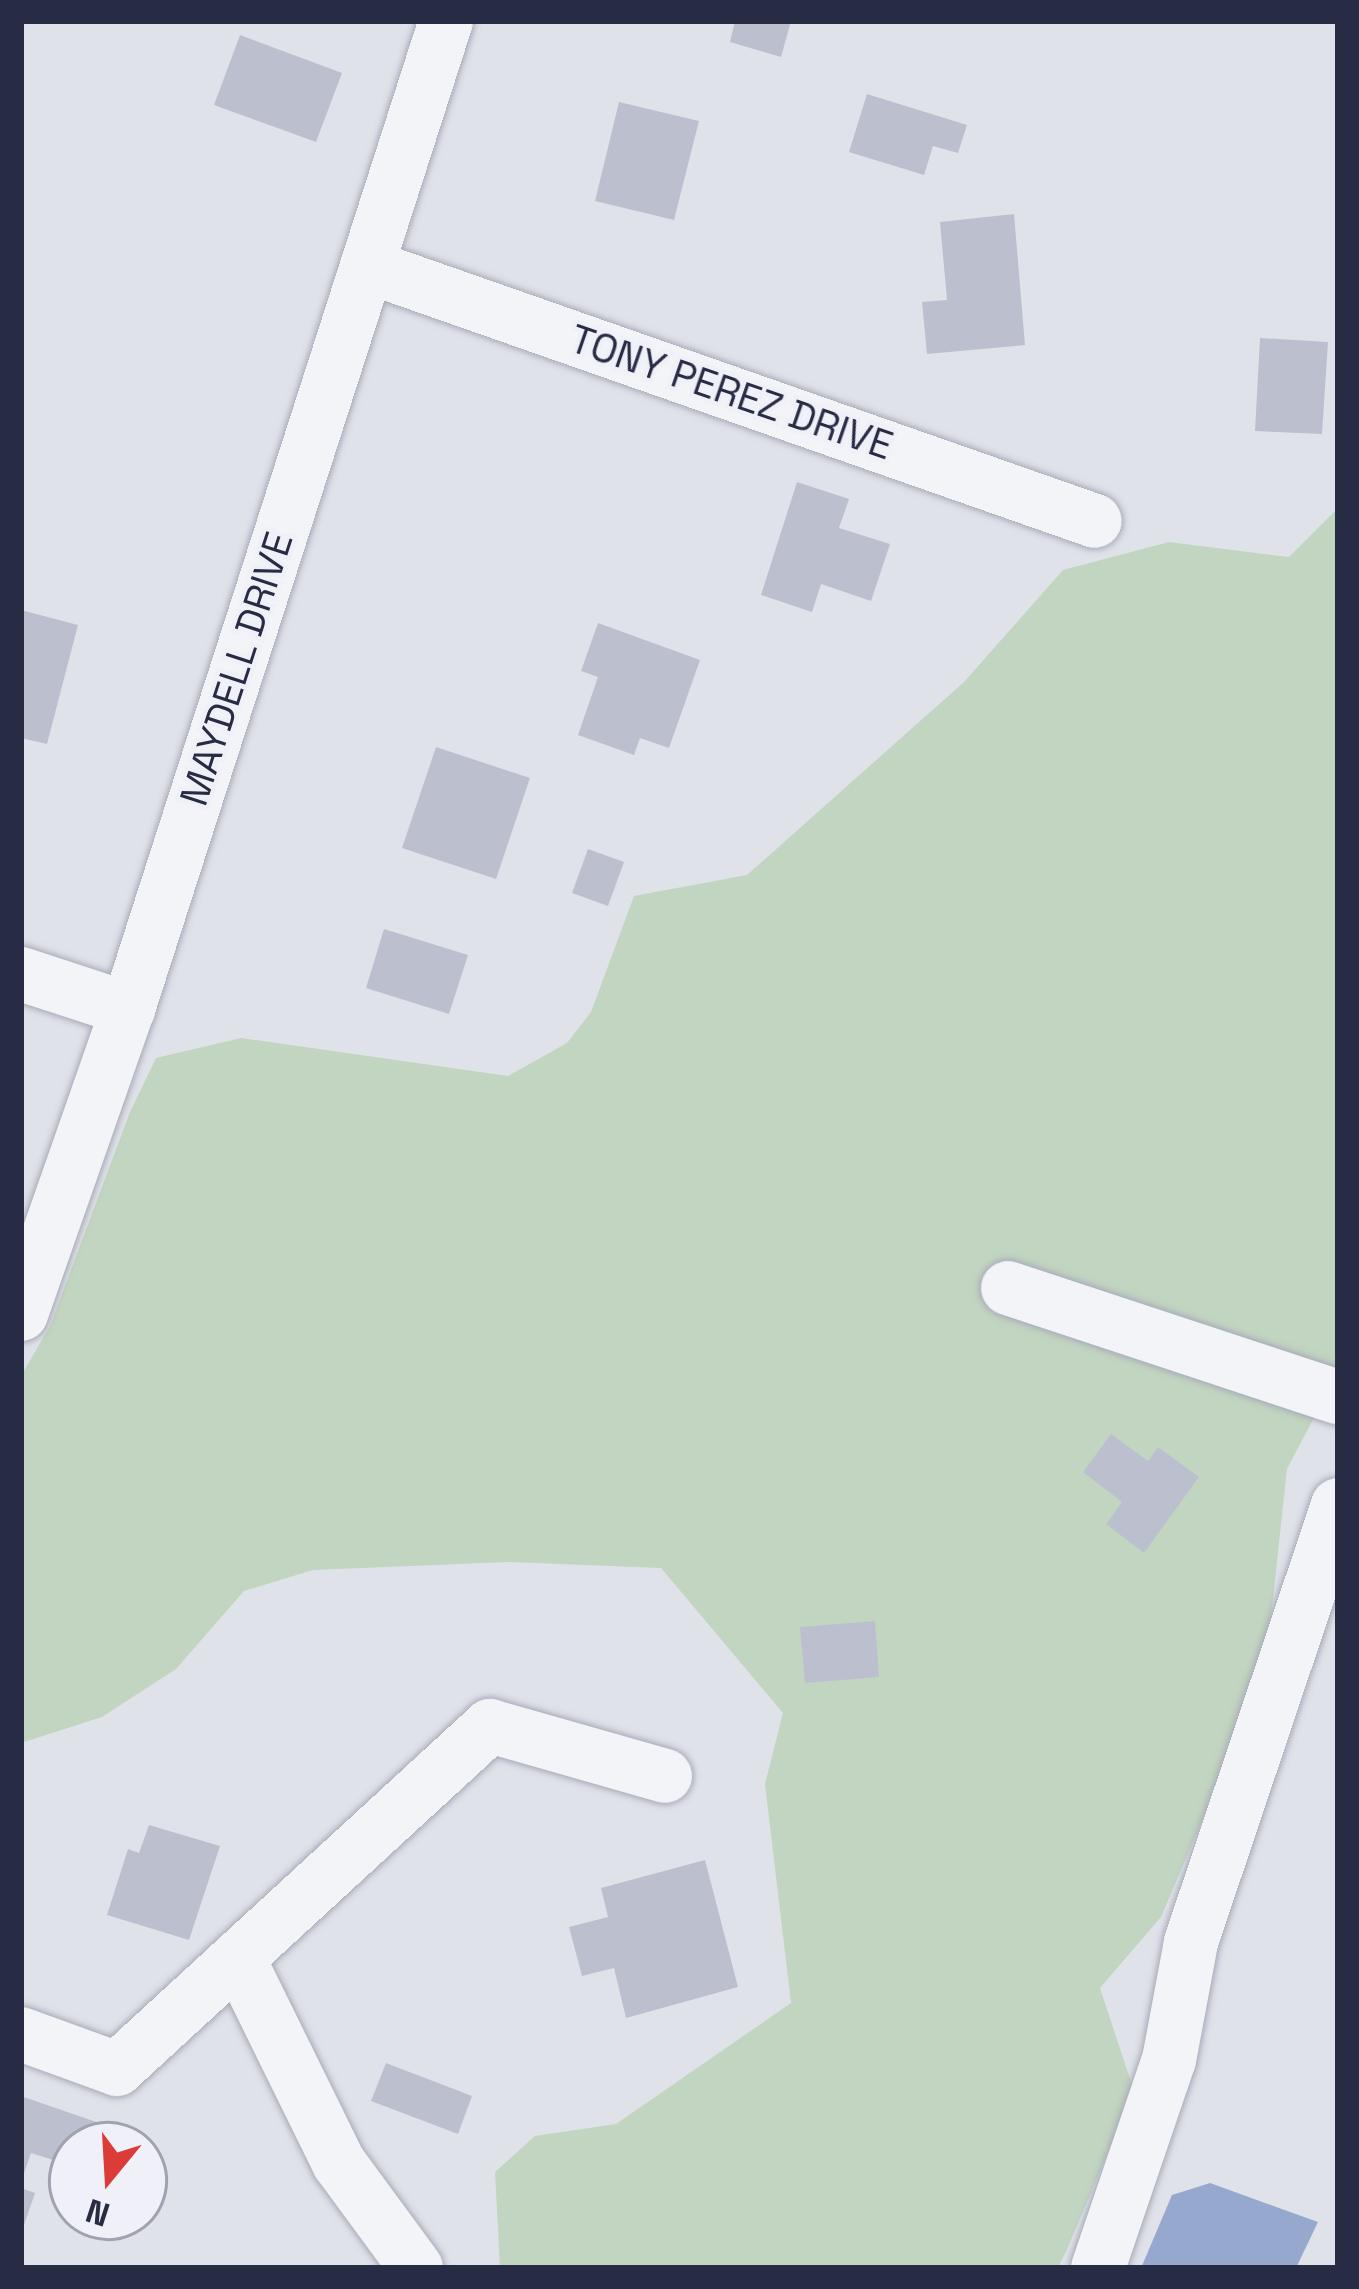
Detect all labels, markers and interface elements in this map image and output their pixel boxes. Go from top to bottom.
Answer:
street label: TONY PEREZ DRIVE [564,316,898,470]
street label: MAYDELL DRIVE [171,526,303,812]
north arrow [48,2121,168,2241]
text: N [81,2189,115,2236]

